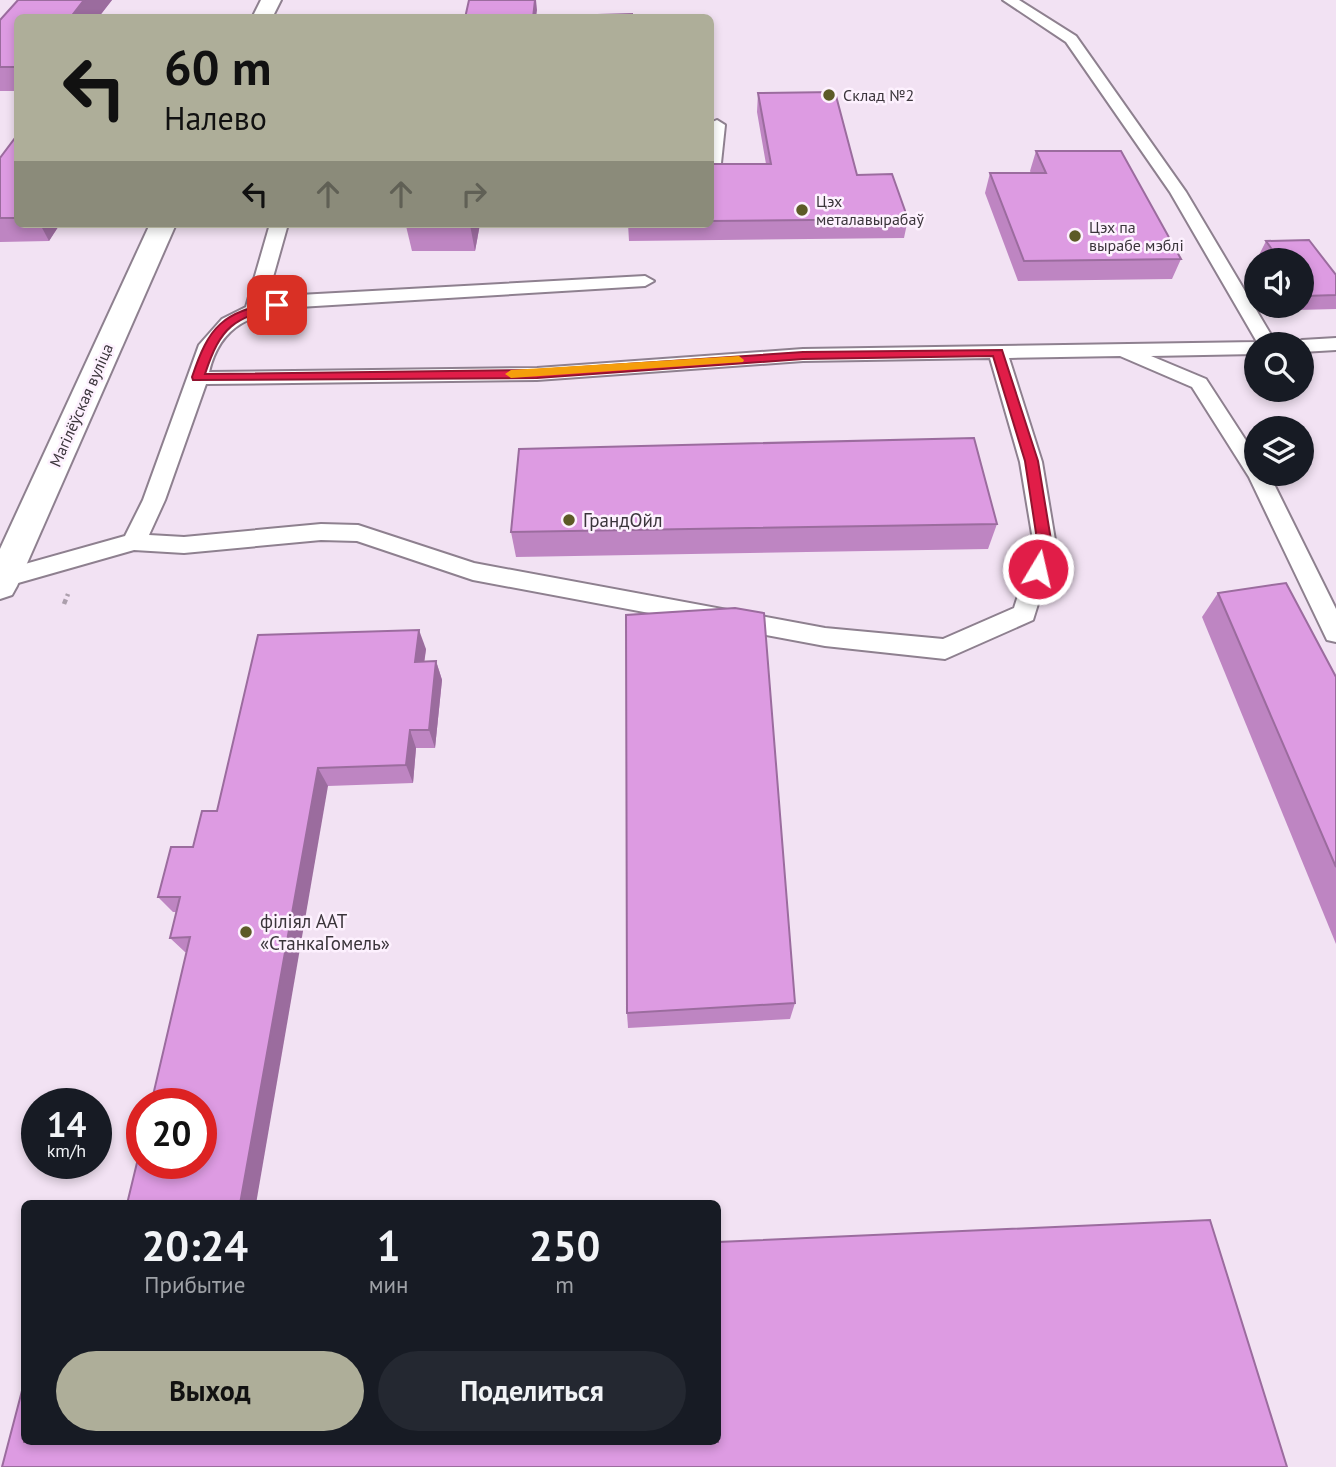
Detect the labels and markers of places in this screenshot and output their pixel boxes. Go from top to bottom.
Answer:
place label: Склад №2 [843,85,914,105]
marker: Склад №2 [821,87,837,103]
place label: Цэх металавырабаў [816,191,924,229]
marker: Цэх металавырабаў [794,202,810,218]
place label: Цэх па вырабе мэблі [1089,217,1184,255]
marker: Цэх па вырабе мэблі [1067,228,1083,244]
pin [247,275,307,335]
place label: ГрандОйл [583,508,662,532]
marker: ГрандОйл [561,512,577,528]
place label: філіял ААТ «СтанкаГомель» [260,909,390,955]
marker: філіял ААТ «СтанкаГомель» [238,924,254,940]

